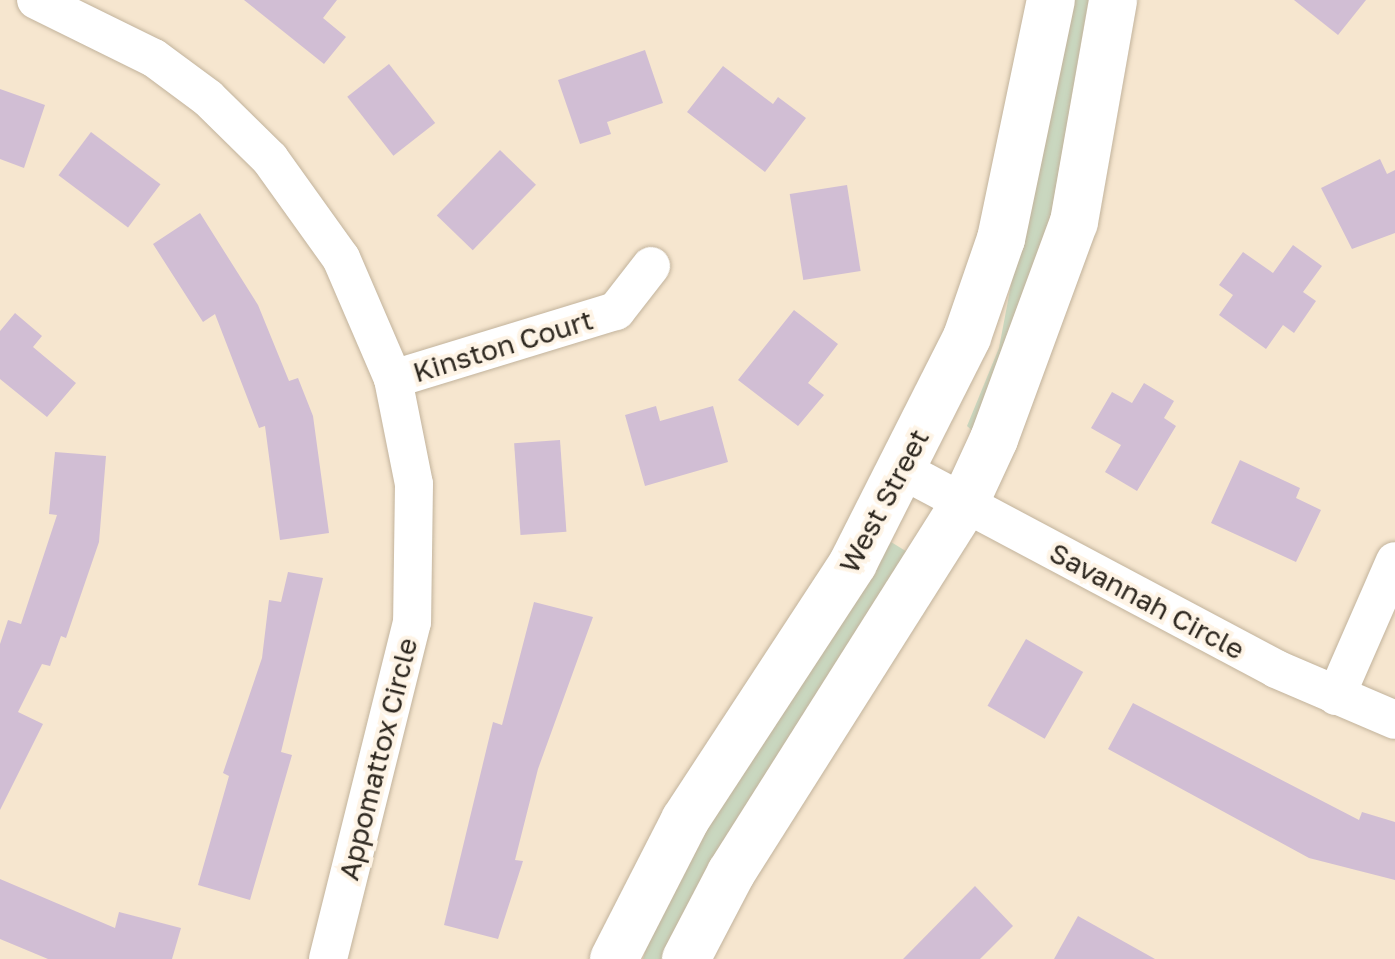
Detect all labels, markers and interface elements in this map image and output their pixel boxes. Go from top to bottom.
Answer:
street label: Kinston Court [409,303,597,389]
street label: West Street [832,423,936,579]
street label: Savannah Circle [1044,536,1250,666]
street label: Appomattox Circle [332,634,424,884]

